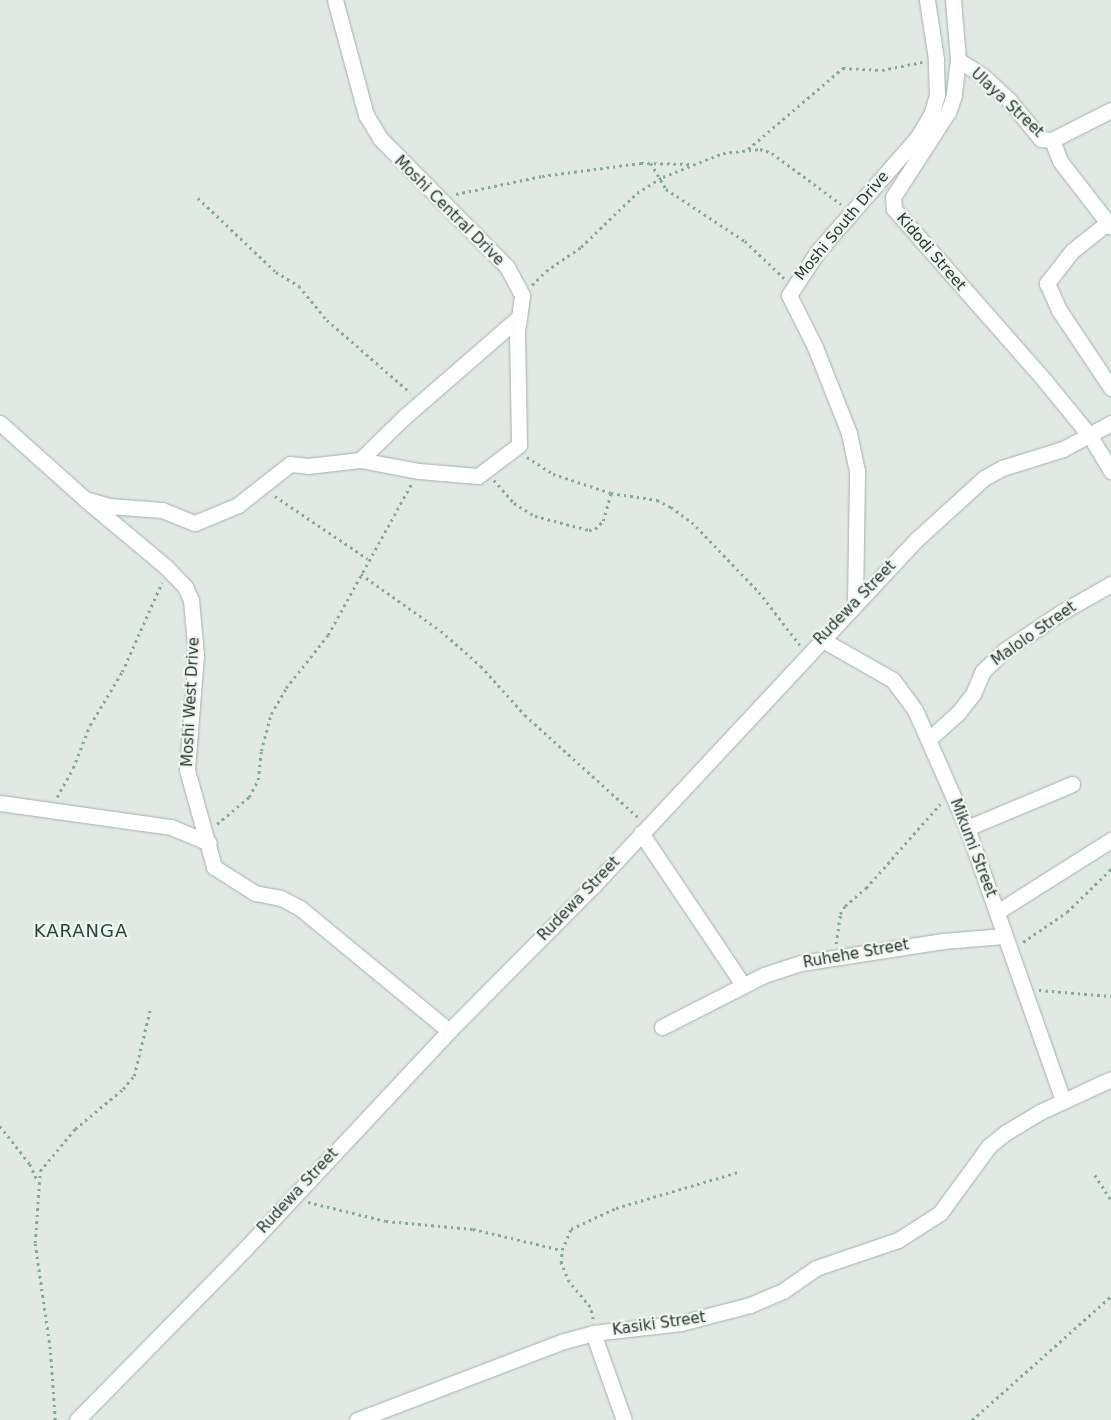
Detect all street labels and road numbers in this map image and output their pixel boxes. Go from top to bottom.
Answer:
street label: Ulaya Street [967,65,1047,141]
street label: Moshi Central Drive [390,152,508,270]
street label: Moshi South Drive [791,168,893,284]
street label: Kidodi Street [892,210,970,294]
street label: Rudewa Street [810,557,900,649]
street label: Malolo Street [988,598,1080,670]
street label: Moshi West Drive [179,637,203,767]
street label: Mikumi Street [946,796,1000,900]
street label: Rudewa Street [534,853,624,945]
street label: Ruhehe Street [802,936,910,972]
street label: Rudewa Street [254,1145,342,1237]
street label: Kasiki Street [611,1309,707,1339]

